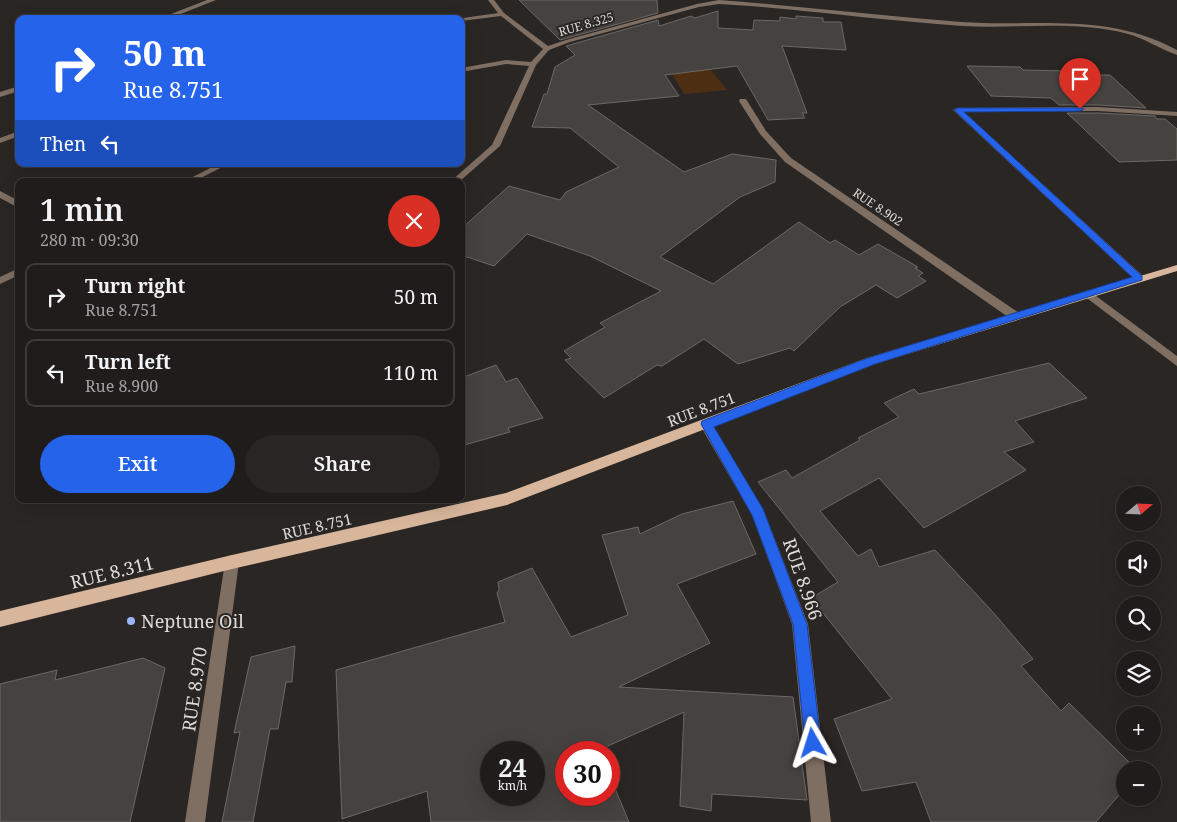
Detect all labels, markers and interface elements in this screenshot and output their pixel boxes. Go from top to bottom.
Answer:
street label: RUE 8.325 [556,8,616,40]
text: 50 m [123,29,206,76]
icon: right [40,35,105,100]
pin [1059,58,1101,109]
icon: arrive [1066,65,1094,93]
text: Rue 8.751 [123,74,224,104]
icon: left [96,130,124,158]
text: Then [40,131,86,157]
street label: RUE 8.902 [850,184,906,230]
text: 1 min [40,189,124,230]
button: close [388,195,440,247]
text: 280 m · 09:30 [40,229,139,251]
text: Turn right [85,273,185,299]
icon: right [42,283,70,311]
text: 50 m [394,284,438,310]
text: Rue 8.751 [85,299,158,321]
text: Turn left [85,349,171,375]
icon: left [42,359,70,387]
text: 110 m [383,360,438,386]
text: Rue 8.900 [85,375,158,397]
street label: RUE 8.751 [664,387,738,431]
button: Exit [40,435,235,493]
button: Share [245,435,440,493]
north arrow [1116,486,1161,531]
map controls [1116,486,1161,806]
street label: RUE 8.751 [280,508,354,544]
street label: RUE 8.966 [778,535,828,623]
button: sound [1116,541,1161,586]
street label: RUE 8.311 [68,550,156,594]
button: search [1116,596,1161,641]
place label: Neptune Oil [141,609,244,633]
marker: Neptune Oil [125,615,137,627]
street label: RUE 8.970 [176,645,212,733]
button: layers [1116,651,1161,696]
button: + [1116,706,1161,751]
position arrow [786,716,838,768]
speed limit sign: 30 [555,741,620,806]
text: 24 [498,750,527,784]
button: − [1116,761,1161,806]
text: km/h [498,777,527,794]

